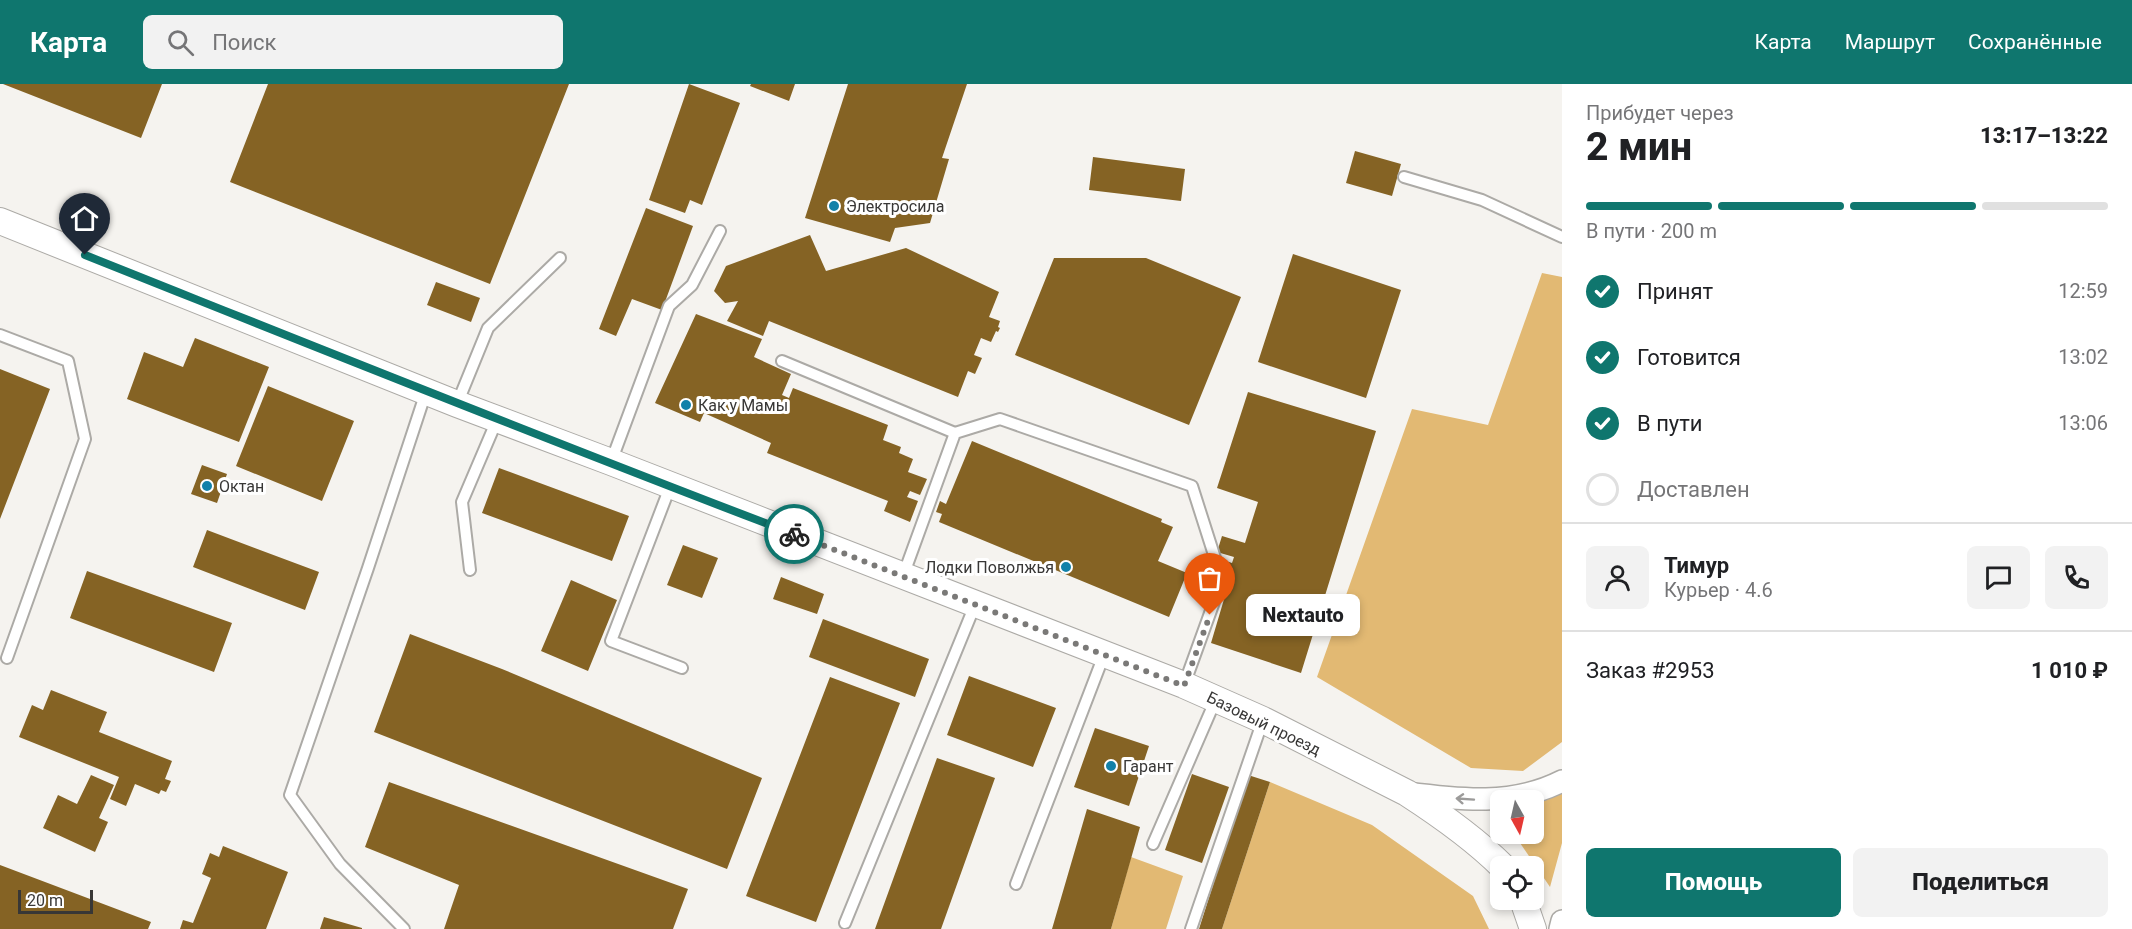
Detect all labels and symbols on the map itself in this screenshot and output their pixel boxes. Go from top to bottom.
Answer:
pin [59,193,110,255]
place label: Электросила [846,197,944,216]
marker: Электросила [827,199,841,213]
place label: Как у Мамы [698,396,788,415]
marker: Как у Мамы [679,398,693,412]
place label: Октан [219,477,264,496]
marker: Октан [200,479,214,493]
courier [764,504,824,564]
pin [1184,553,1235,615]
place label: Лодки Поволжья [925,558,1054,577]
marker: Лодки Поволжья [1059,560,1073,574]
callout: Nextauto [1246,594,1360,636]
street label: Базовый проезд [1204,688,1324,759]
place label: Гарант [1123,757,1174,776]
marker: Гарант [1104,759,1118,773]
north arrow [1490,790,1544,844]
one-way arrow [1455,794,1475,805]
scale bar [18,887,93,914]

